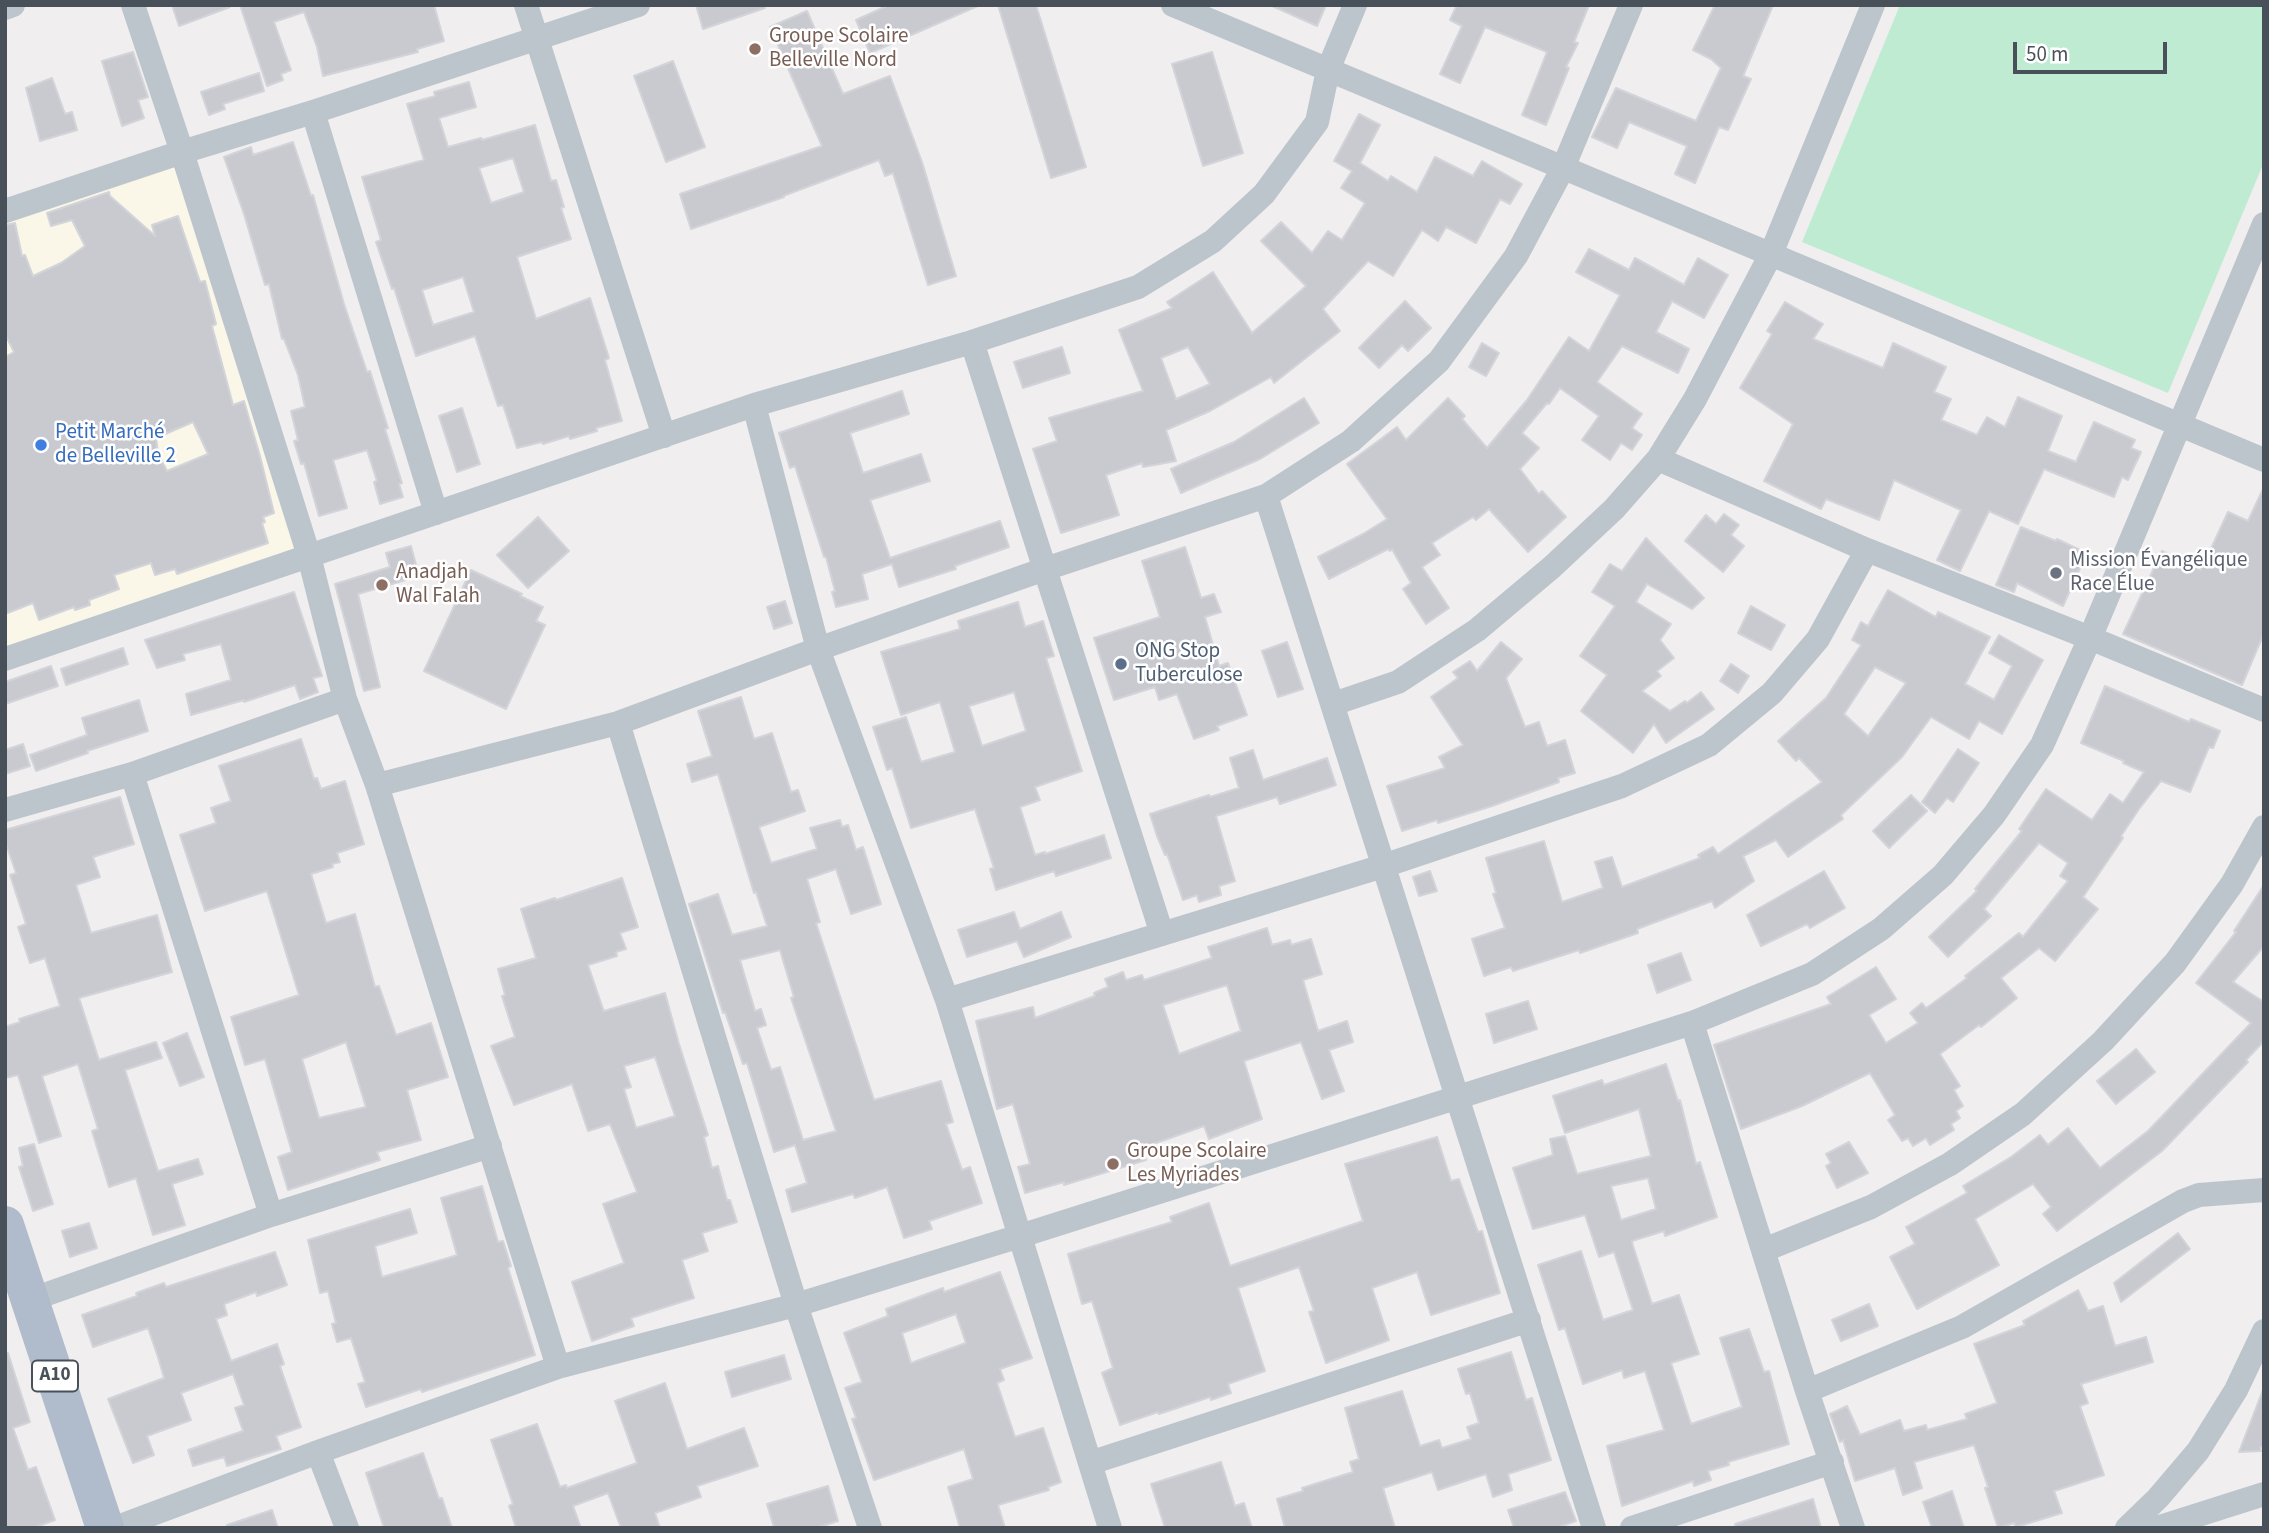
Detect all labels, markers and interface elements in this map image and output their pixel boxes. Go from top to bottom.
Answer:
place label: Groupe Scolaire Belleville Nord [769,24,908,74]
scale bar [2017,28,2171,72]
text: 50 m [2026,39,2068,69]
marker: Groupe Scolaire Belleville Nord [747,41,763,57]
place label: Petit Marché de Belleville 2 [55,420,176,470]
marker: Petit Marché de Belleville 2 [33,437,49,453]
place label: Mission Évangélique Race Élue [2070,548,2247,598]
place label: Anadjah Wal Falah [396,560,480,610]
marker: Mission Évangélique Race Élue [2048,565,2064,581]
marker: Anadjah Wal Falah [374,577,390,593]
place label: ONG Stop Tuberculose [1135,639,1243,689]
marker: ONG Stop Tuberculose [1113,656,1129,672]
place label: Groupe Scolaire Les Myriades [1127,1139,1266,1189]
marker: Groupe Scolaire Les Myriades [1105,1156,1121,1172]
road number: A10 [32,1360,78,1392]

